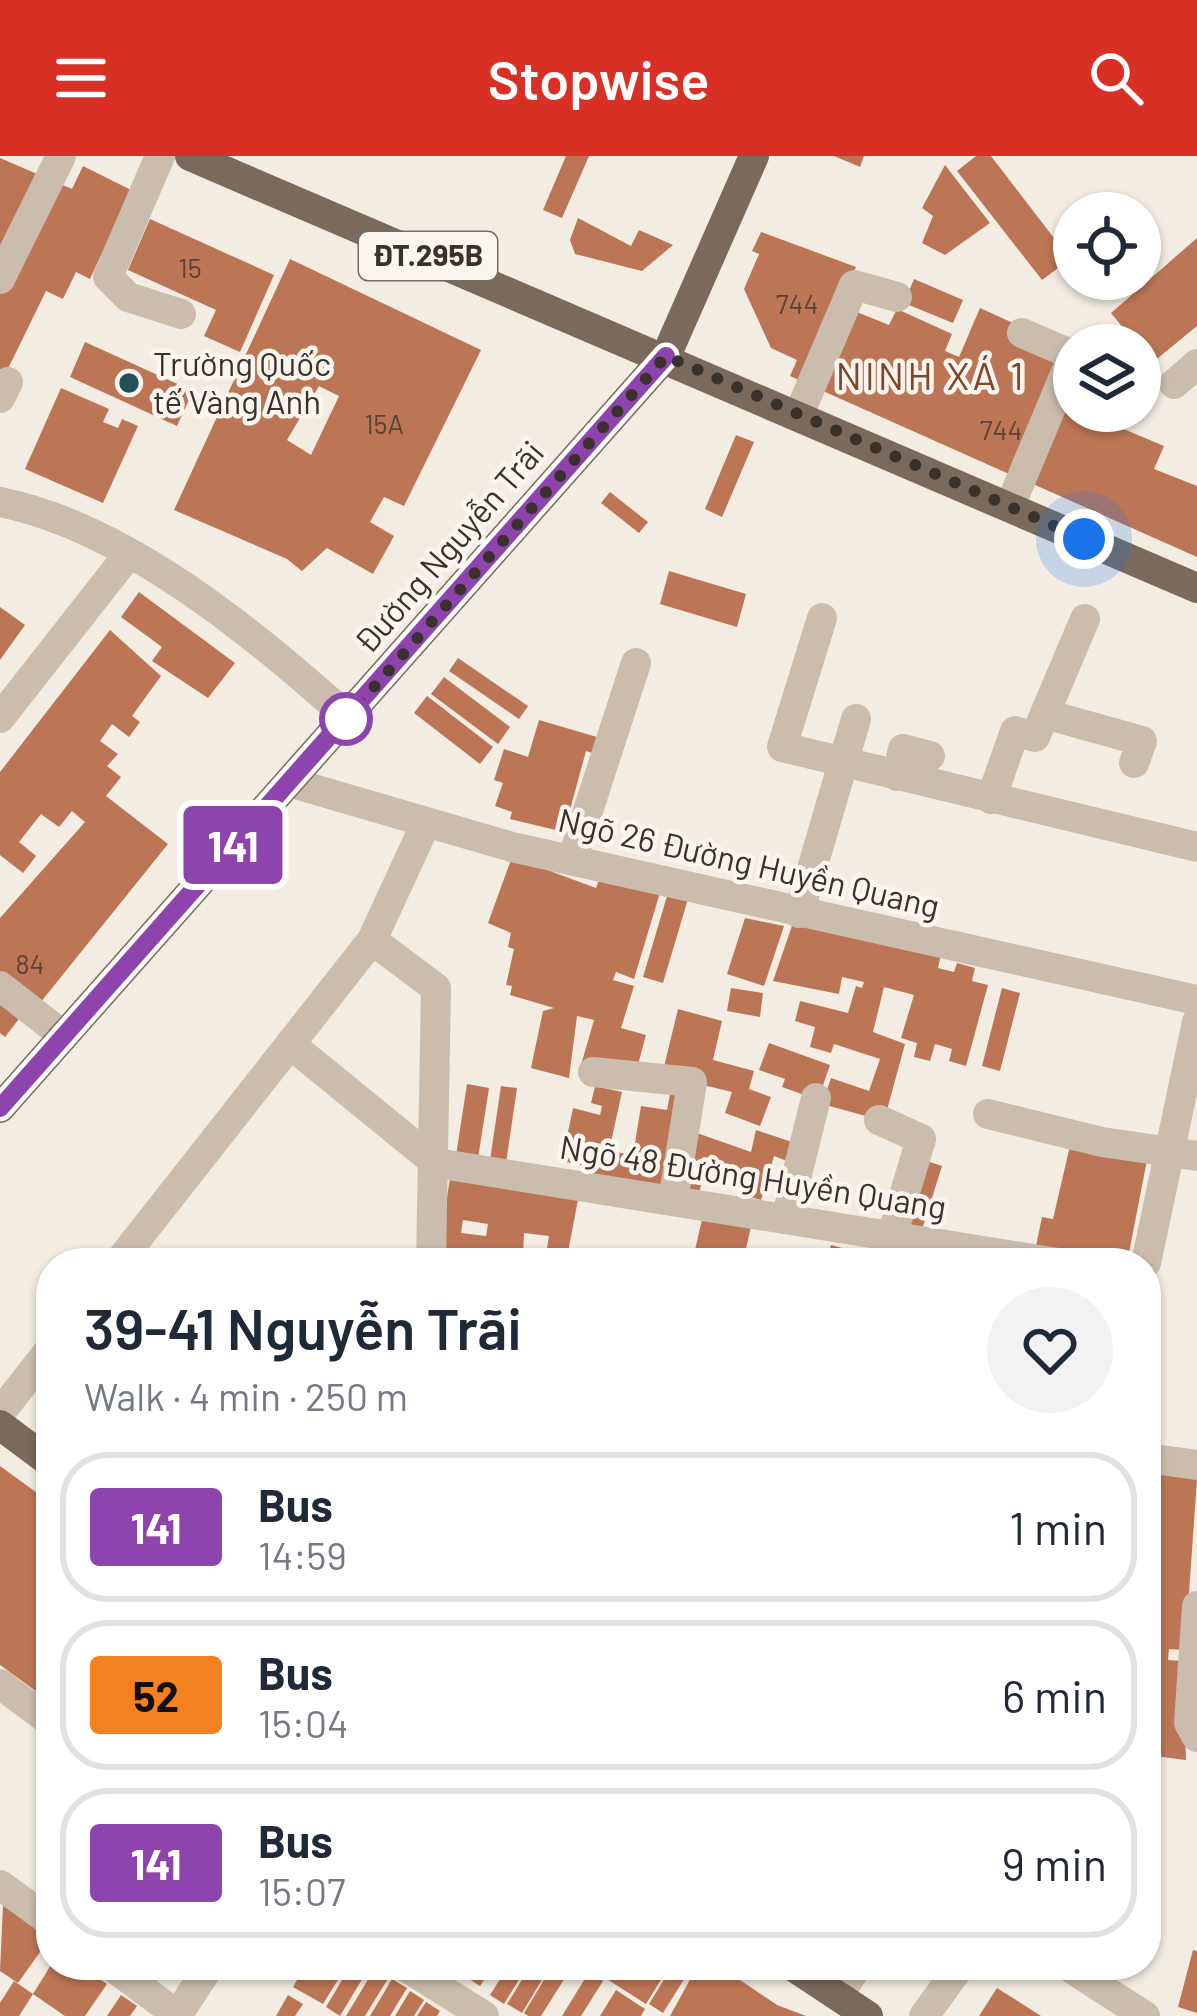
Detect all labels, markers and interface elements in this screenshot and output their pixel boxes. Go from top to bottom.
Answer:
icon: menu [48,45,114,111]
icon: search [1083,45,1149,111]
text: Stopwise [488,46,709,111]
map controls [1053,192,1161,432]
button: locate [1053,192,1161,300]
road number: ĐT.295B [359,232,497,280]
house number: 15 [178,251,202,283]
house number: 744 [776,287,818,319]
button: layers [1053,324,1161,432]
place label: Trường Quốc tế Vàng Anh [153,343,331,421]
district label: NINH XÁ 1 [835,351,1027,398]
marker: Trường Quốc tế Vàng Anh [116,370,142,396]
house number: 15A [364,407,404,439]
house number: 744 [980,413,1022,445]
street label: Đường Nguyễn Trãi [345,432,551,661]
your location [1054,509,1114,569]
unlabelled marker [321,694,371,744]
street label: Ngõ 26 Đường Huyền Quang [555,799,944,925]
line badge: 141 [164,806,302,884]
text: 141 [207,820,259,870]
house number: 84 [16,947,44,979]
street label: Ngõ 48 Đường Huyền Quang [557,1126,949,1226]
button: heart [987,1287,1113,1413]
text: 39-41 Nguyễn Trãi [84,1293,522,1361]
text: Walk · 4 min · 250 m [84,1372,408,1419]
text: Bus [258,1477,333,1531]
text: 1 min [1009,1500,1107,1554]
text: 141 [130,1502,182,1552]
text: 14:59 [258,1531,347,1578]
text: Bus [258,1645,333,1699]
text: 6 min [1002,1668,1107,1722]
text: 52 [133,1670,179,1720]
text: 15:04 [258,1699,348,1746]
text: Bus [258,1813,333,1867]
text: 9 min [1002,1836,1107,1890]
text: 141 [130,1838,182,1888]
text: 15:07 [258,1867,345,1914]

